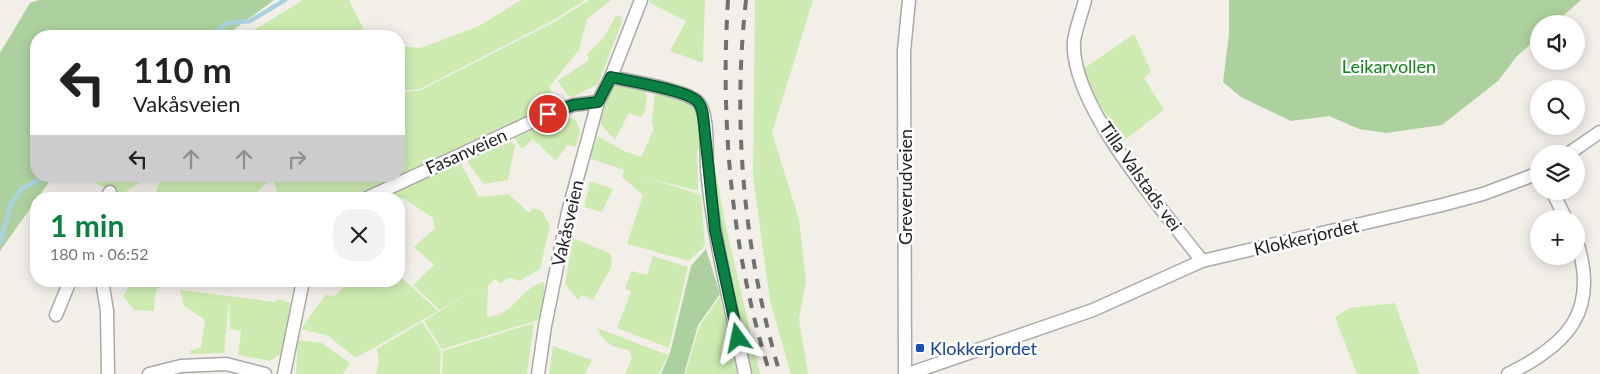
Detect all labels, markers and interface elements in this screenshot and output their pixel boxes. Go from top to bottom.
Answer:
map controls [1530,15,1585,265]
button: sound [1530,15,1585,70]
text: 110 m [133,48,232,90]
icon: left [50,50,115,115]
park label: Leikarvollen [1342,55,1436,77]
button: search [1530,80,1585,135]
text: Vakåsveien [133,90,241,117]
pin [527,93,569,135]
icon: arrive [534,100,562,128]
street label: Tilla Valstads vei [1095,117,1187,235]
street label: Fasanveien [422,123,510,179]
street label: Greverudveien [894,129,916,245]
icon: left [124,145,152,173]
icon: ahead [177,145,205,173]
icon: ahead [230,145,258,173]
icon: right [283,145,311,173]
button: layers [1530,145,1585,200]
street label: Vakåsveien [546,178,588,268]
text: 1 min [50,207,124,243]
button: close [333,209,385,261]
button: + [1530,210,1585,265]
street label: Klokkerjordet [1251,214,1361,260]
text: 180 m · 06:52 [50,244,149,263]
position arrow [711,311,763,363]
place label: Klokkerjordet [930,337,1037,359]
marker: Klokkerjordet [914,342,926,354]

